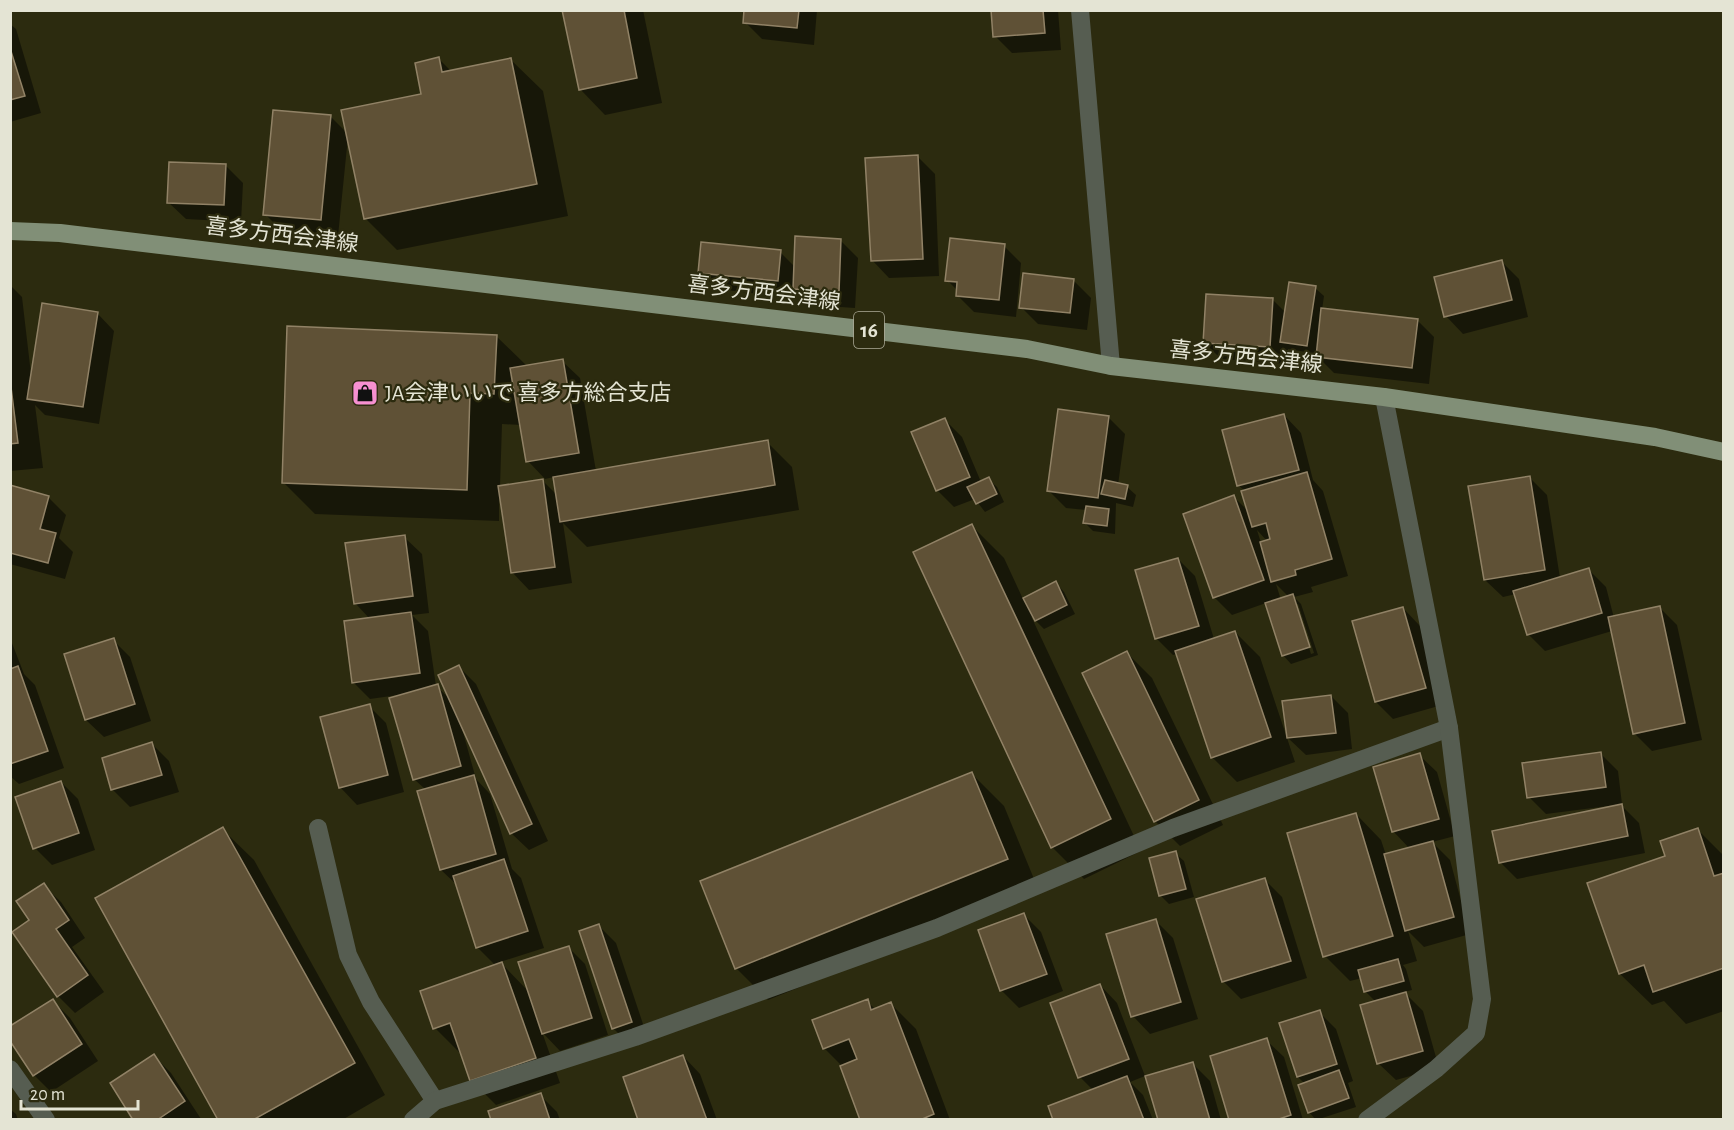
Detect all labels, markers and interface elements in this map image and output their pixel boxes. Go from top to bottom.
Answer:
street label: 喜多方西会津線 [204,214,360,255]
street label: 喜多方西会津線 [686,272,842,313]
road number: 16 [854,312,884,348]
street label: 喜多方西会津線 [1168,337,1324,376]
shop icon: JA会津いいで 喜多方総合支店 [350,378,380,408]
place label: JA会津いいで 喜多方総合支店 [385,381,672,404]
scale bar [21,1073,138,1111]
text: 20 m [30,1086,65,1104]

